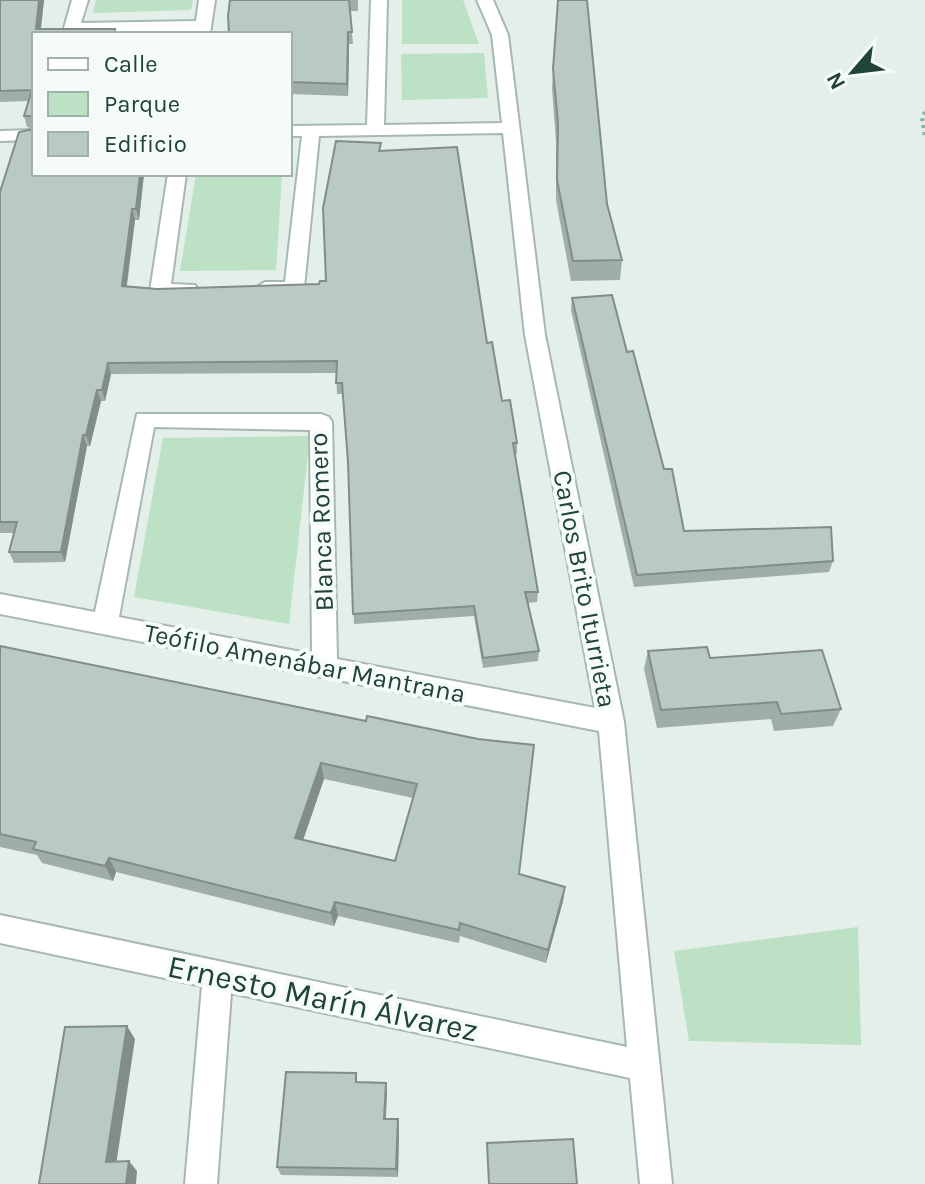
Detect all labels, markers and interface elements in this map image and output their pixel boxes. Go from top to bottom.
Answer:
legend [32,32,292,176]
north arrow [813,32,893,112]
text: Calle [104,50,158,78]
text: N [821,68,851,94]
text: Parque [104,90,180,118]
text: Edificio [104,130,187,158]
street label: Blanca Romero [303,432,340,612]
street label: Carlos Brito Iturrieta [546,468,623,710]
street label: Teófilo Amenábar Mantrana [142,617,468,710]
street label: Ernesto Marín Álvarez [164,946,482,1049]

